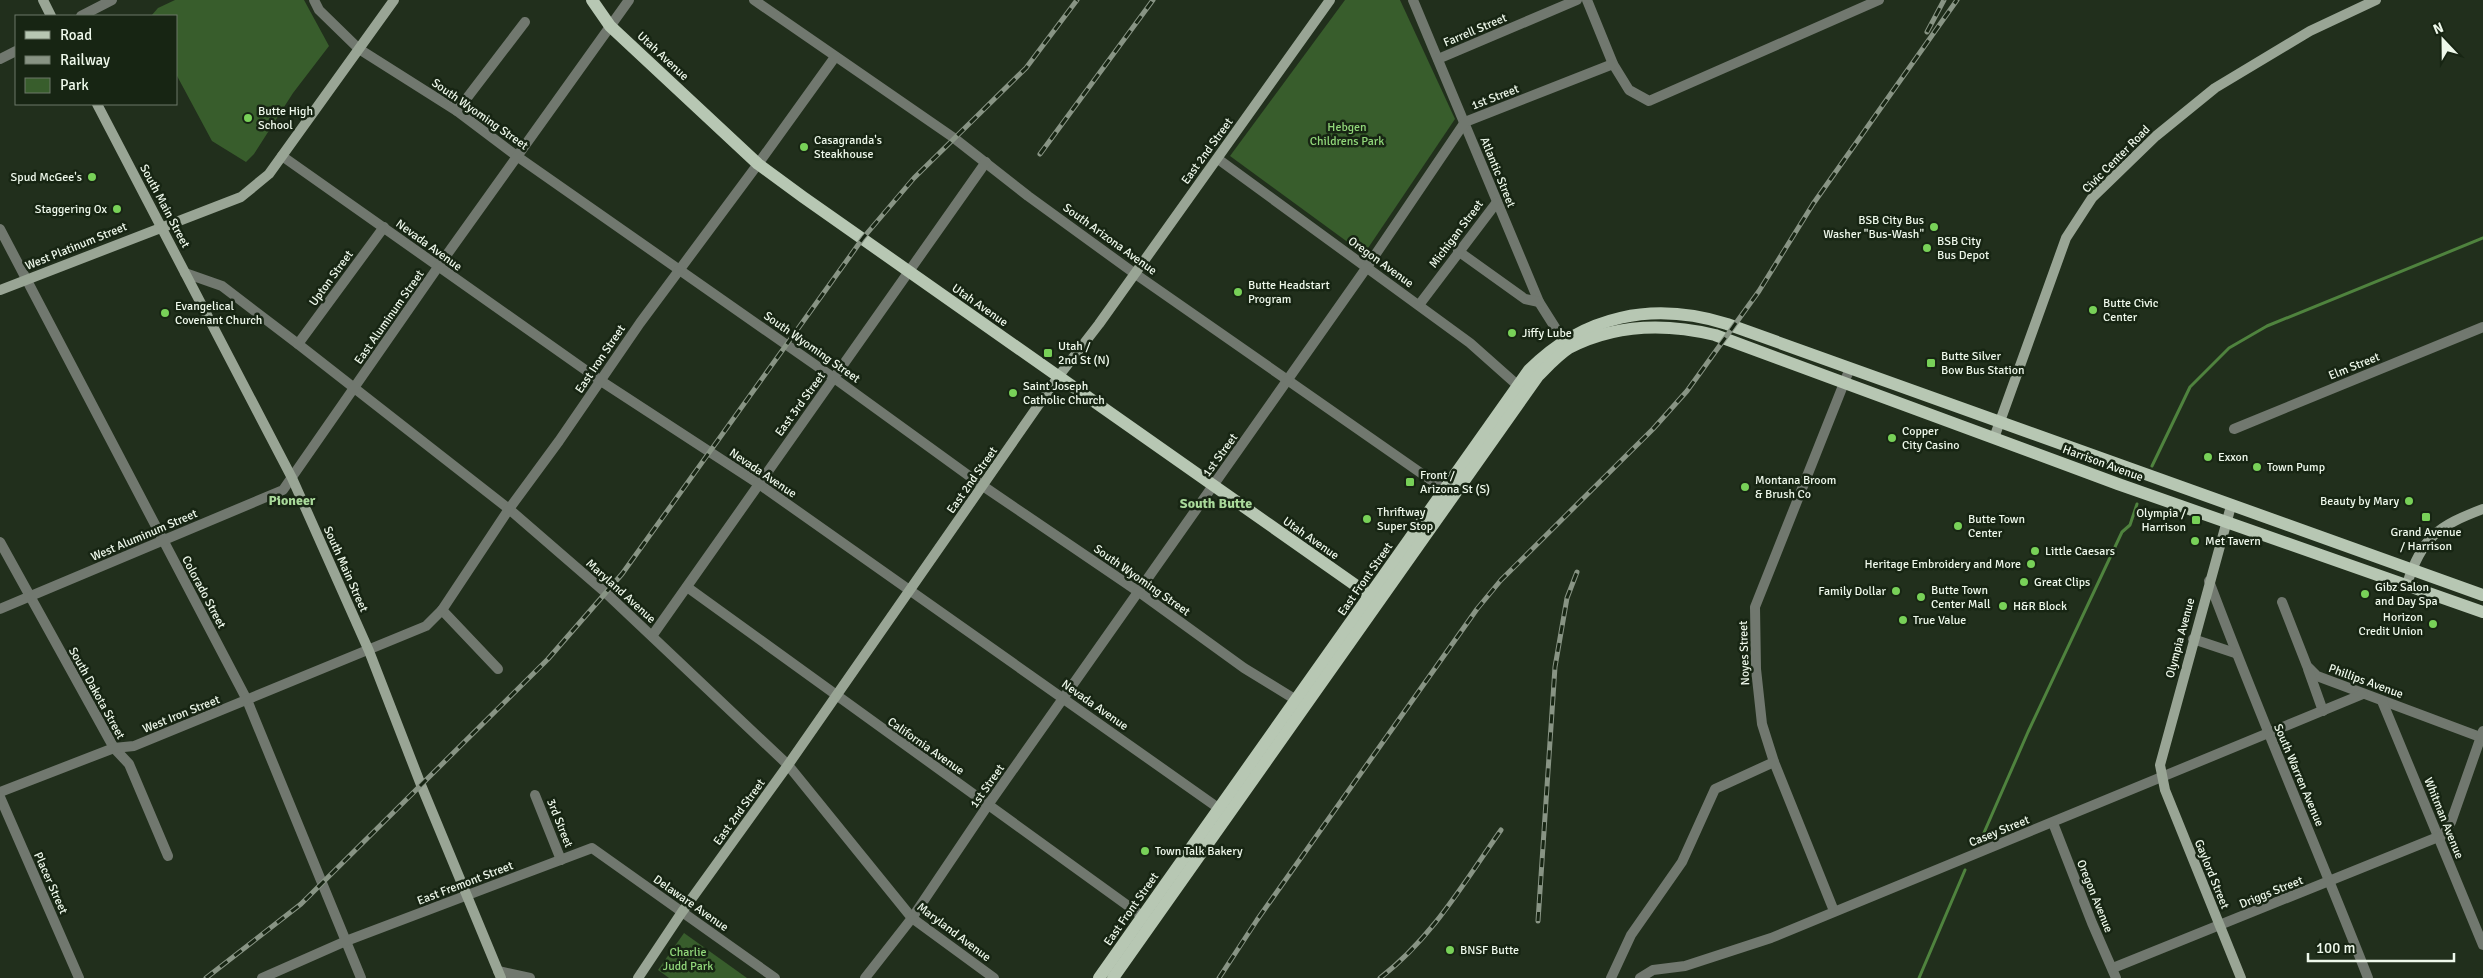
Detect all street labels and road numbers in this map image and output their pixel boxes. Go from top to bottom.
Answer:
street label: Farrell Street [1441,10,1509,51]
street label: Utah Avenue [634,29,692,84]
street label: South Wyoming Street [429,75,531,153]
street label: 1st Street [1469,82,1521,113]
street label: East 2nd Street [1178,115,1236,187]
street label: Civic Center Road [2079,122,2153,196]
street label: Atlantic Street [1477,135,1518,210]
street label: South Main Street [136,162,193,251]
street label: Michigan Street [1426,197,1487,271]
street label: South Arizona Avenue [1060,200,1160,278]
street label: Nevada Avenue [393,216,465,274]
street label: West Platinum Street [23,219,129,274]
street label: Oregon Avenue [1345,234,1416,291]
street label: Upton Street [306,248,357,309]
street label: East Aluminum Street [351,267,428,367]
street label: Utah Avenue [949,281,1011,330]
street label: South Wyoming Street [761,308,863,386]
street label: East Iron Street [572,322,629,396]
street label: Elm Street [2326,349,2382,383]
street label: East 3rd Street [772,369,829,439]
street label: 1st Street [1200,431,1241,480]
street label: Harrison Avenue [2060,442,2145,485]
street label: East 2nd Street [944,444,1001,517]
street label: Nevada Avenue [726,445,799,501]
street label: West Aluminum Street [89,506,200,565]
street label: Utah Avenue [1280,514,1342,563]
street label: South Main Street [320,524,371,614]
street label: East Front Street [1335,540,1396,619]
street label: South Wyoming Street [1091,541,1193,619]
street label: Colorado Street [178,553,229,631]
street label: Maryland Avenue [583,556,659,627]
street label: Olympia Avenue [2163,596,2198,680]
street label: Noyes Street [1736,620,1753,686]
street label: South Dakota Street [65,645,128,742]
street label: Phillips Avenue [2326,661,2405,702]
street label: Nevada Avenue [1058,677,1131,734]
street label: West Iron Street [140,692,222,737]
street label: California Avenue [884,714,967,779]
street label: South Warren Avenue [2270,722,2327,829]
street label: 1st Street [967,762,1008,811]
street label: Whitman Avenue [2420,775,2467,861]
street label: East 2nd Street [710,776,768,848]
street label: 3rd Street [543,797,576,850]
street label: Casey Street [1967,813,2032,850]
street label: Gaylord Street [2191,837,2232,911]
street label: Placer Street [30,850,71,917]
street label: East Fremont Street [415,858,515,909]
street label: Oregon Avenue [2073,858,2116,935]
street label: East Front Street [1101,870,1162,949]
street label: Delaware Avenue [650,872,731,935]
street label: Driggs Street [2237,873,2305,912]
street label: Maryland Avenue [914,900,994,965]

